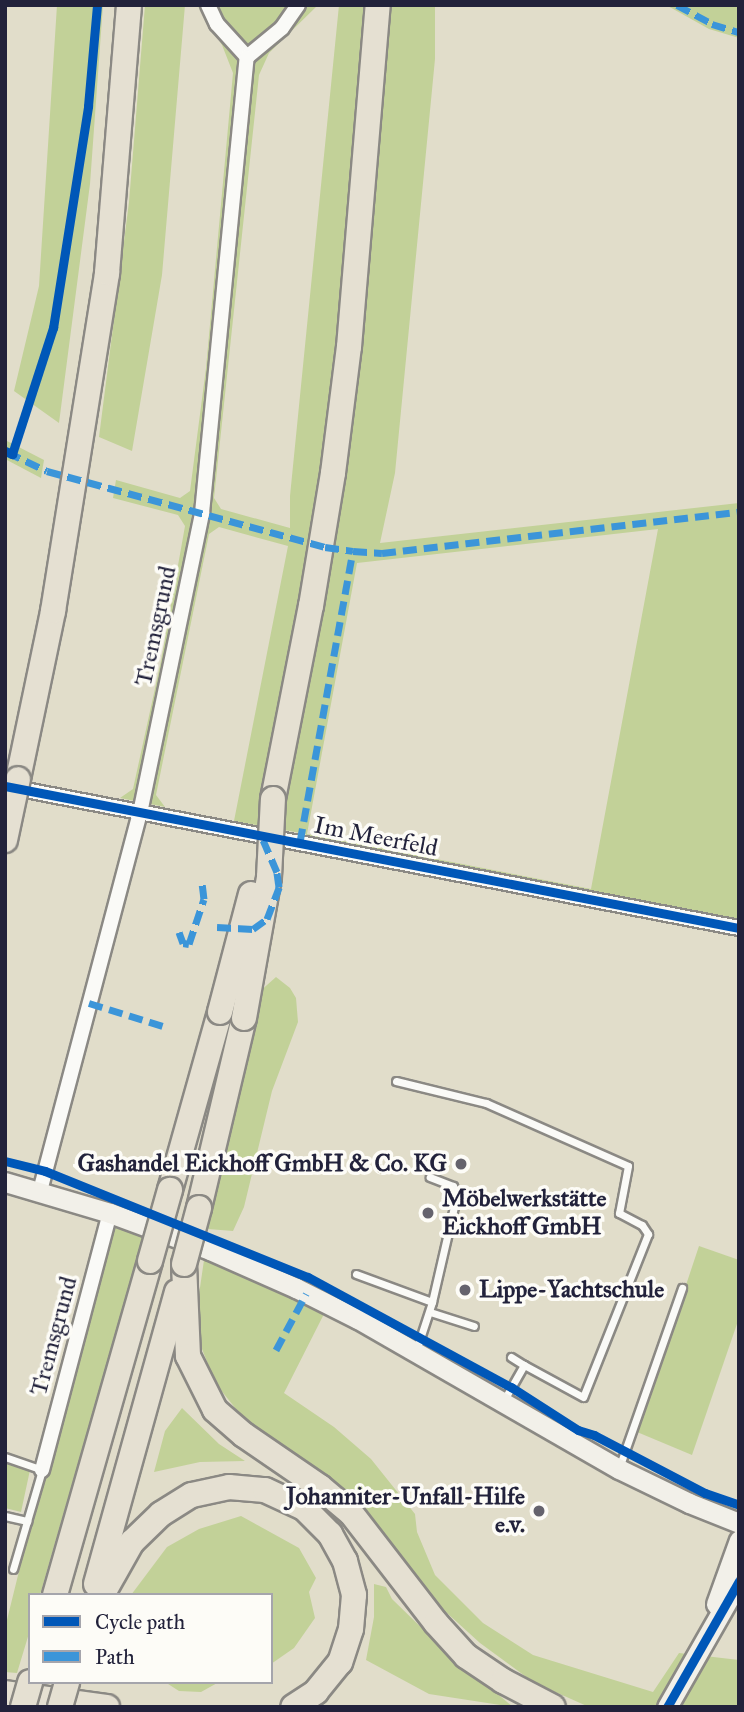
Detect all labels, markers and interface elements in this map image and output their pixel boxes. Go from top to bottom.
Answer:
street label: Tremsgrund [129,563,183,689]
street label: Im Meerfeld [312,811,440,863]
place label: Gashandel Eickhoff GmbH & Co. KG [78,1150,447,1178]
marker: Gashandel Eickhoff GmbH & Co. KG [453,1156,469,1172]
place label: Möbelwerkstätte Eickhoff GmbH [442,1185,606,1241]
marker: Möbelwerkstätte Eickhoff GmbH [420,1205,436,1221]
street label: Tremsgrund [24,1273,84,1399]
place label: Lippe-Yachtschule [479,1276,664,1304]
marker: Lippe-Yachtschule [457,1282,473,1298]
place label: Johanniter-Unfall-Hilfe e.v. [286,1483,525,1539]
marker: Johanniter-Unfall-Hilfe e.v. [531,1503,547,1519]
legend [28,1593,273,1684]
text: Cycle path [95,1609,185,1635]
text: Path [95,1644,135,1670]

